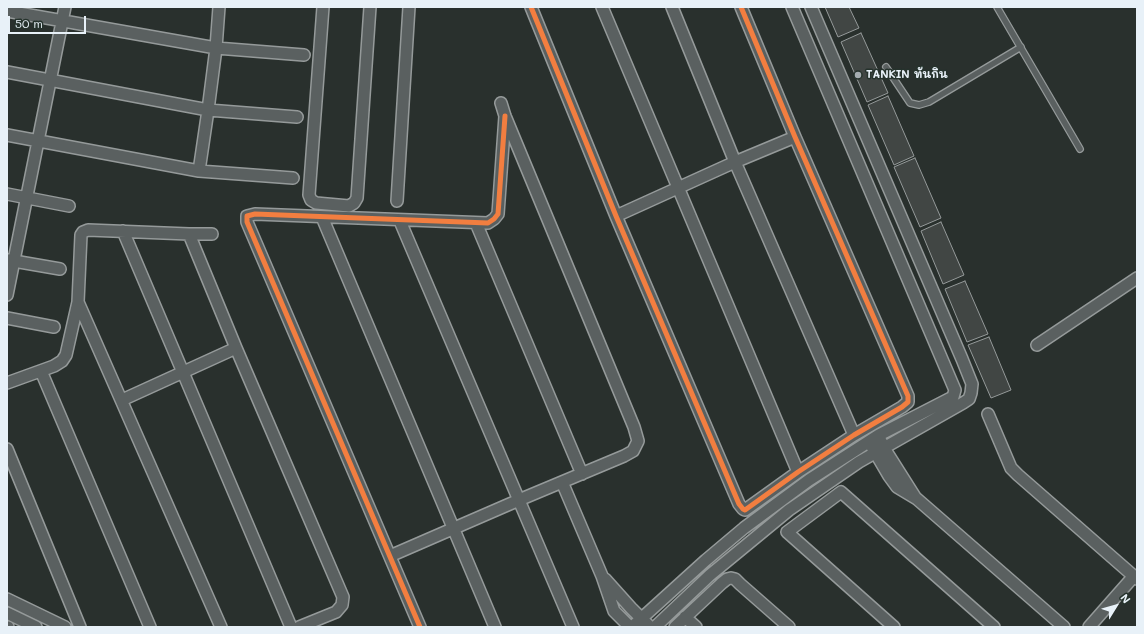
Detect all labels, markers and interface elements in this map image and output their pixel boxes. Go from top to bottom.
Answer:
scale bar [10,8,88,34]
text: 50 m [15,15,43,31]
place label: TANKIN ทันกิน [866,68,948,82]
marker: TANKIN ทันกิน [853,70,863,80]
north arrow [1096,586,1136,626]
text: N [1117,591,1134,606]

